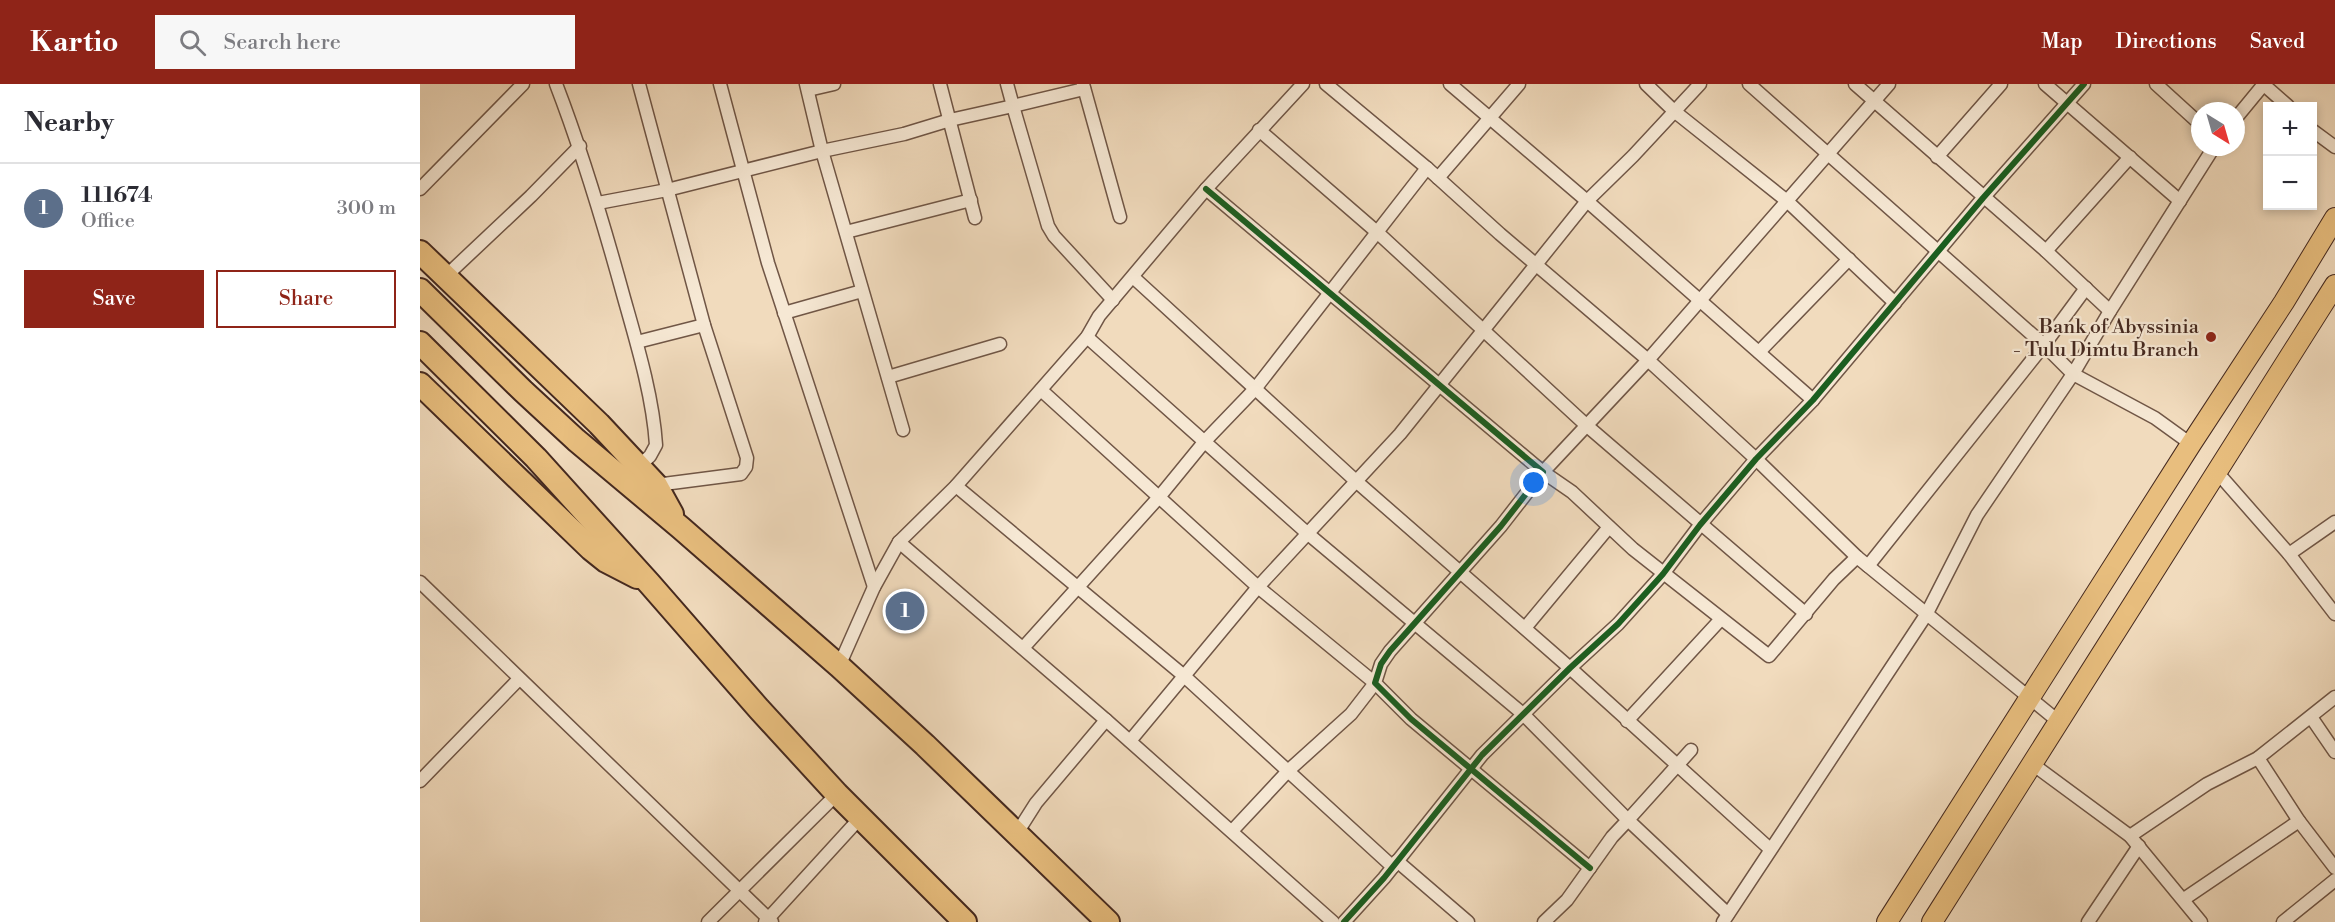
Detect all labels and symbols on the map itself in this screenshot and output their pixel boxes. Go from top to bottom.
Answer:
north arrow [2191,102,2245,156]
place label: Bank of Abyssinia - Tulu Dimtu Branch [2013,315,2200,363]
marker: Bank of Abyssinia - Tulu Dimtu Branch [2204,330,2218,344]
your location [1519,468,1548,497]
pin: 1 [886,588,924,634]

